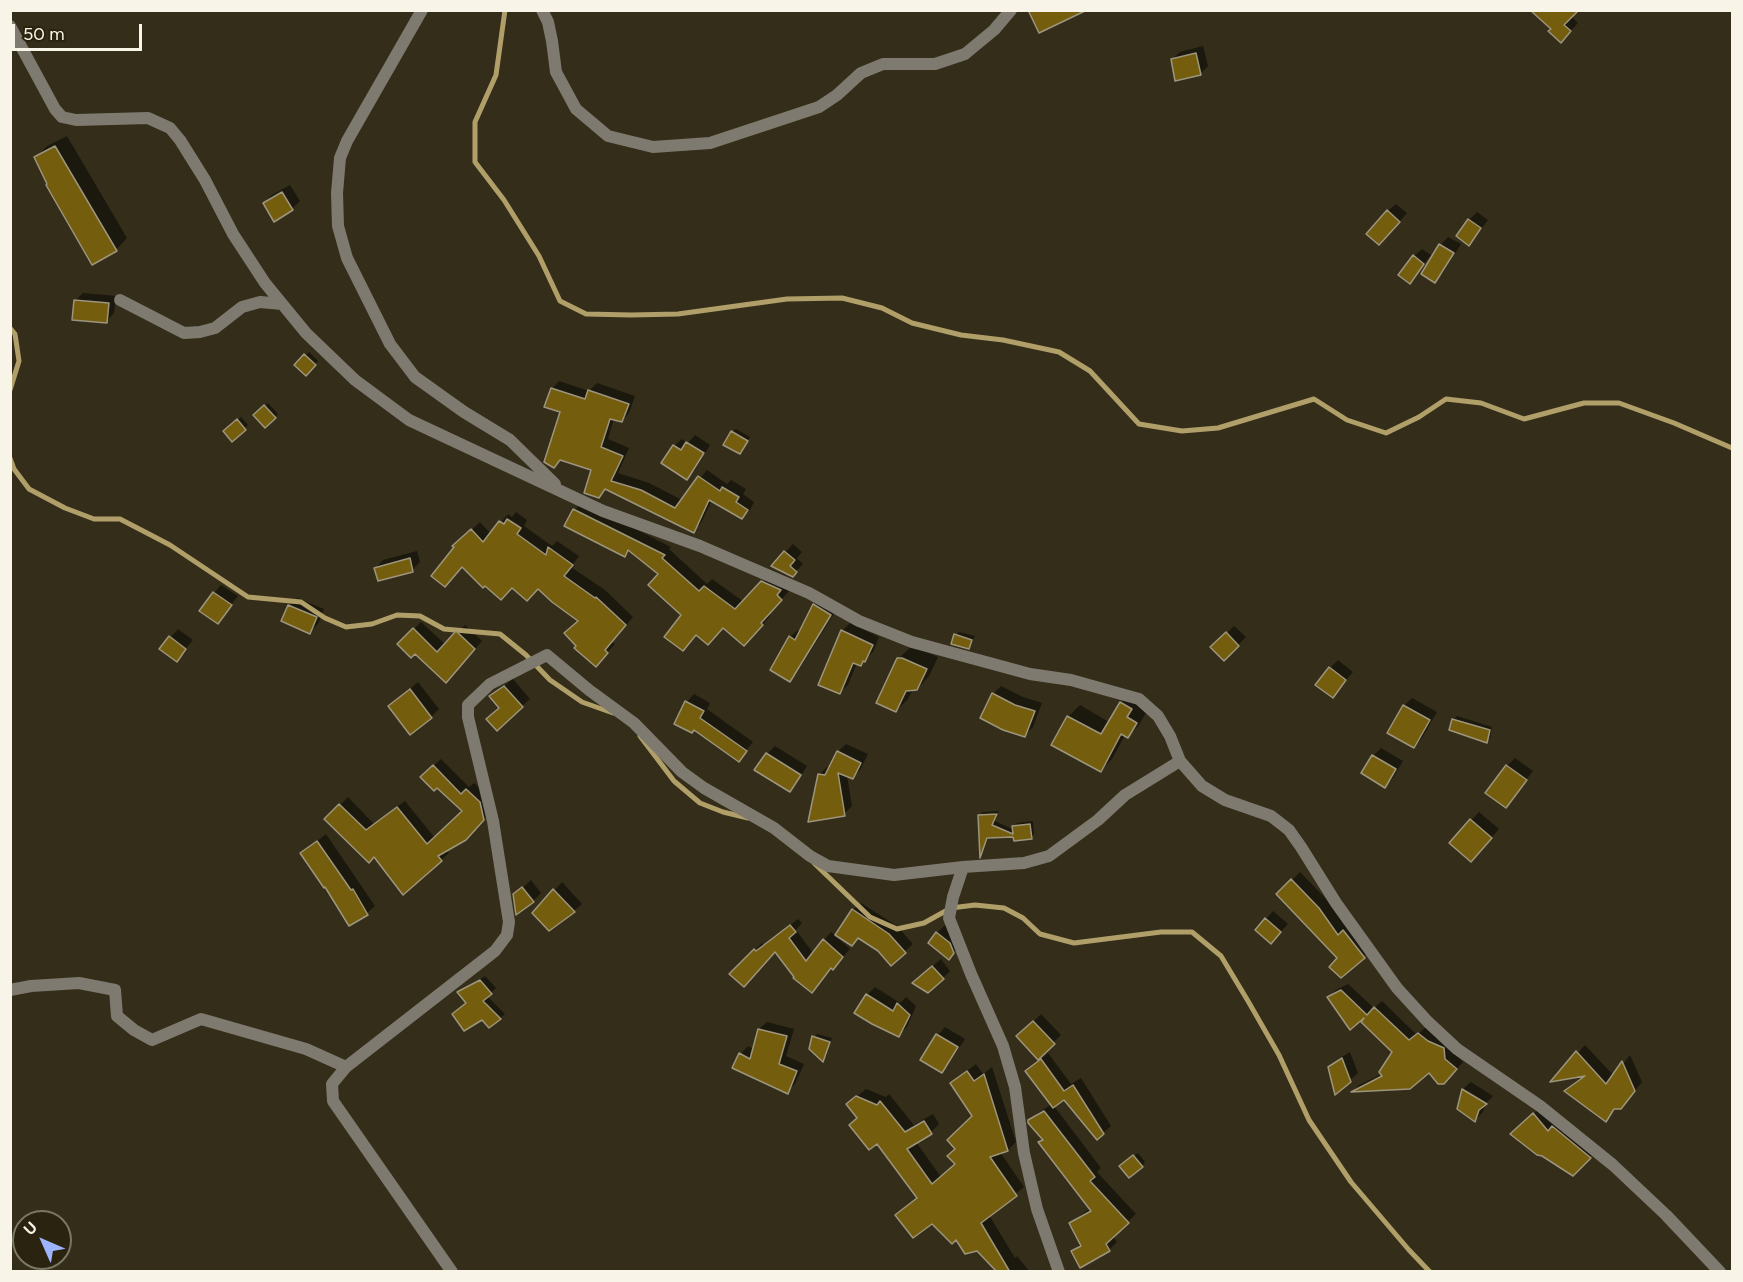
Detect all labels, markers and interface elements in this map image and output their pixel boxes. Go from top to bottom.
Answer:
scale bar [15,12,146,50]
text: 50 m [23,23,65,45]
north arrow [12,1210,72,1270]
text: U [20,1218,41,1239]

